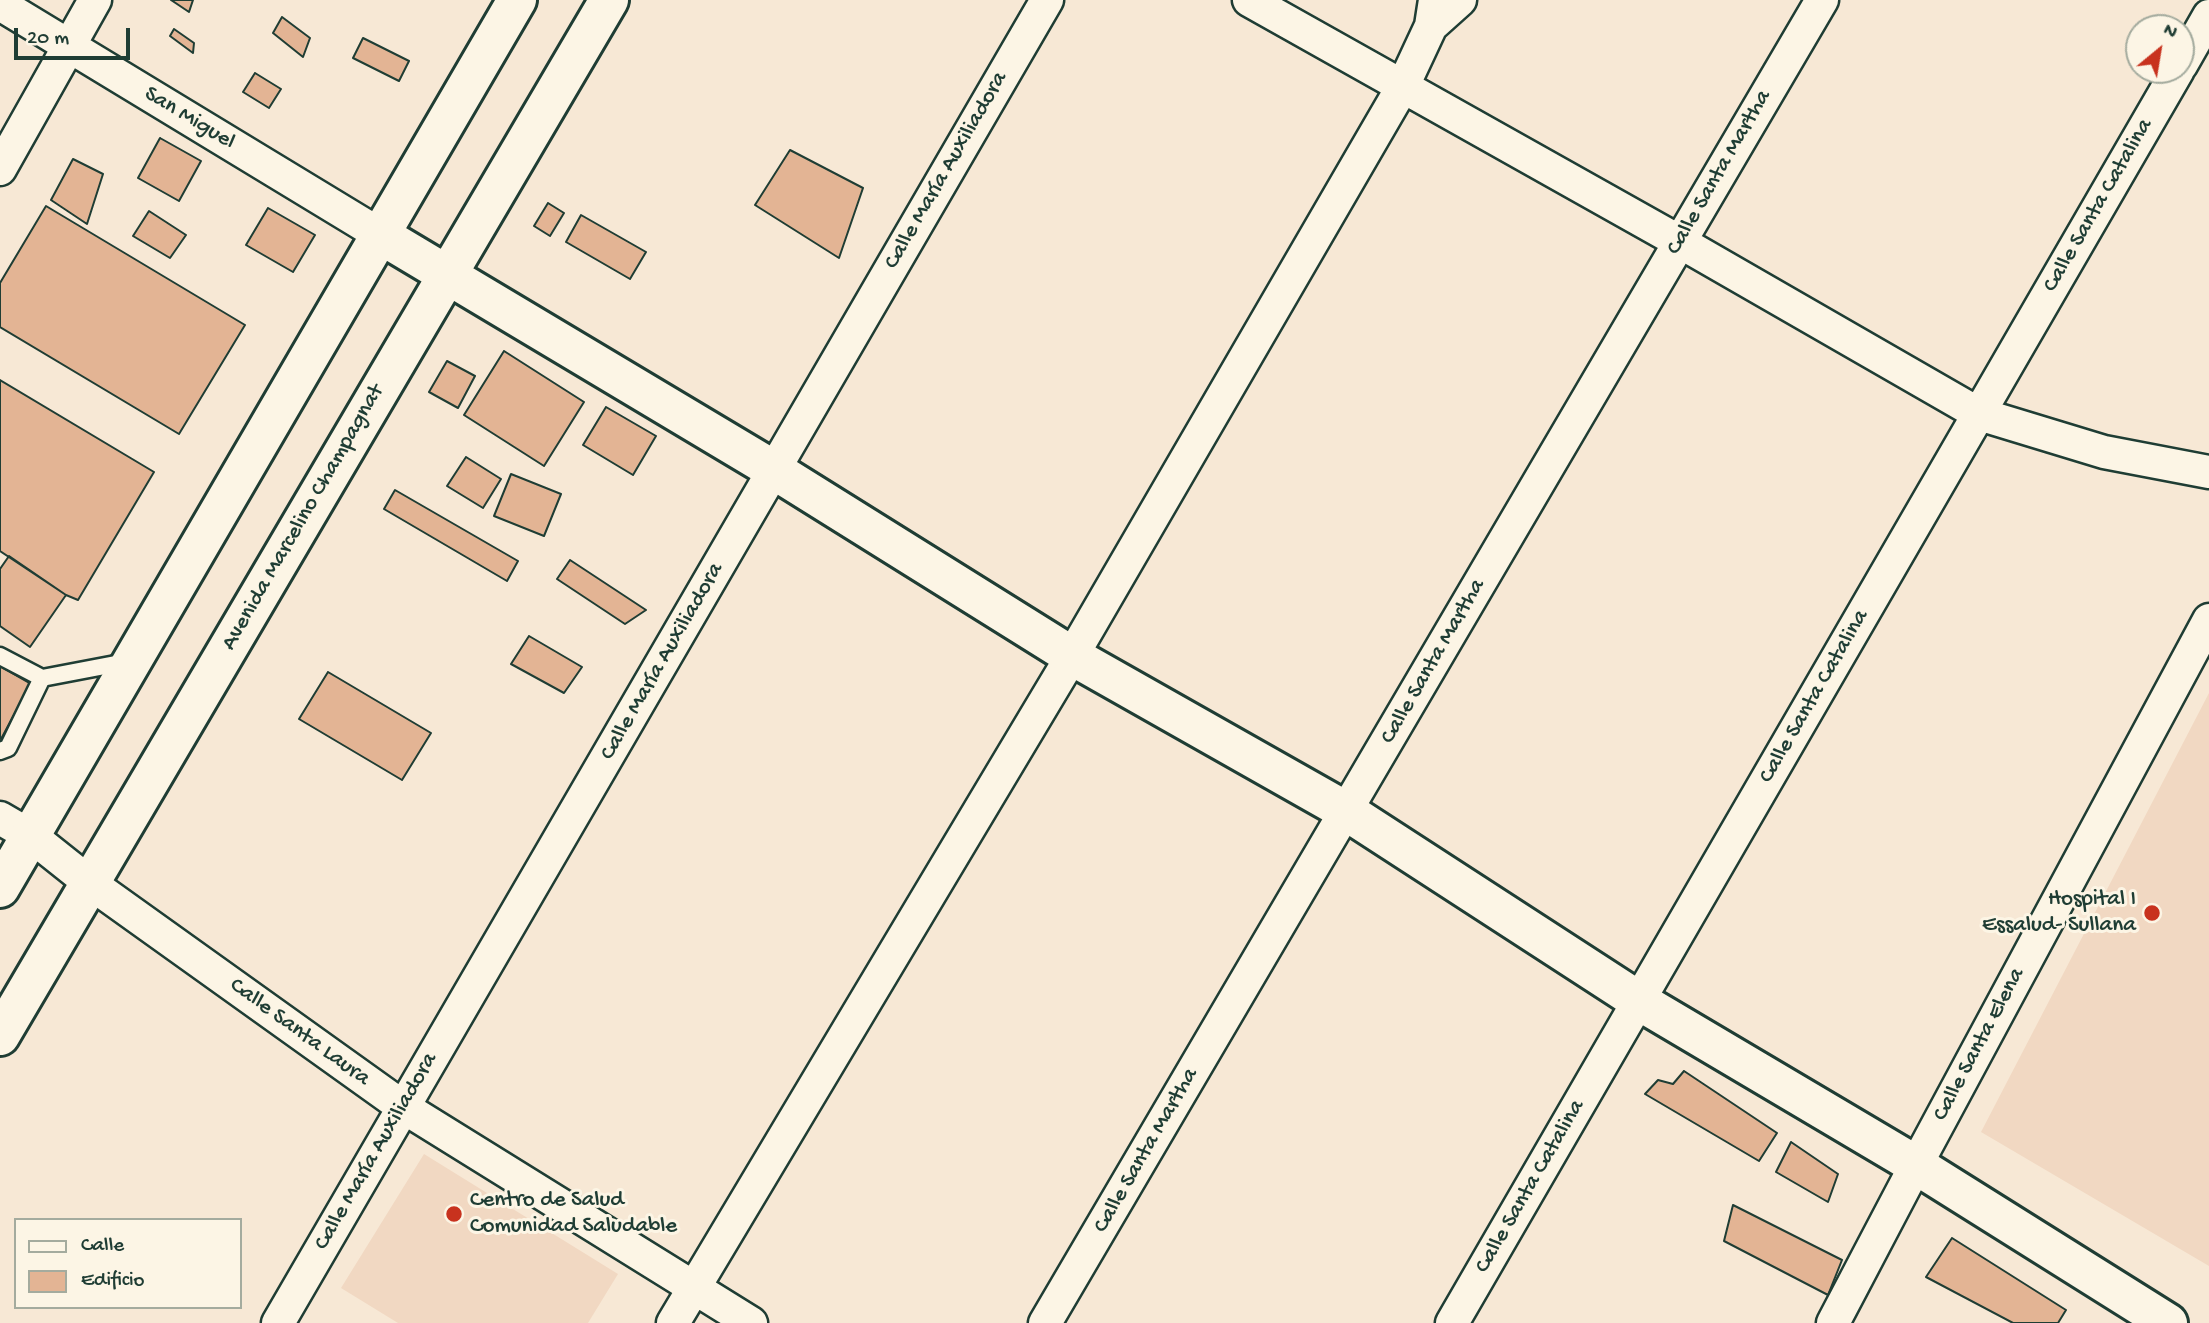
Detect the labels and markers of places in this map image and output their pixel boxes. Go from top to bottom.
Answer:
place label: Hospital I Essalud- Sullana [1982,886,2136,940]
marker: Hospital I Essalud- Sullana [2142,903,2162,923]
place label: Centro de Salud Comunidad Saludable [470,1187,677,1241]
marker: Centro de Salud Comunidad Saludable [444,1204,464,1224]

